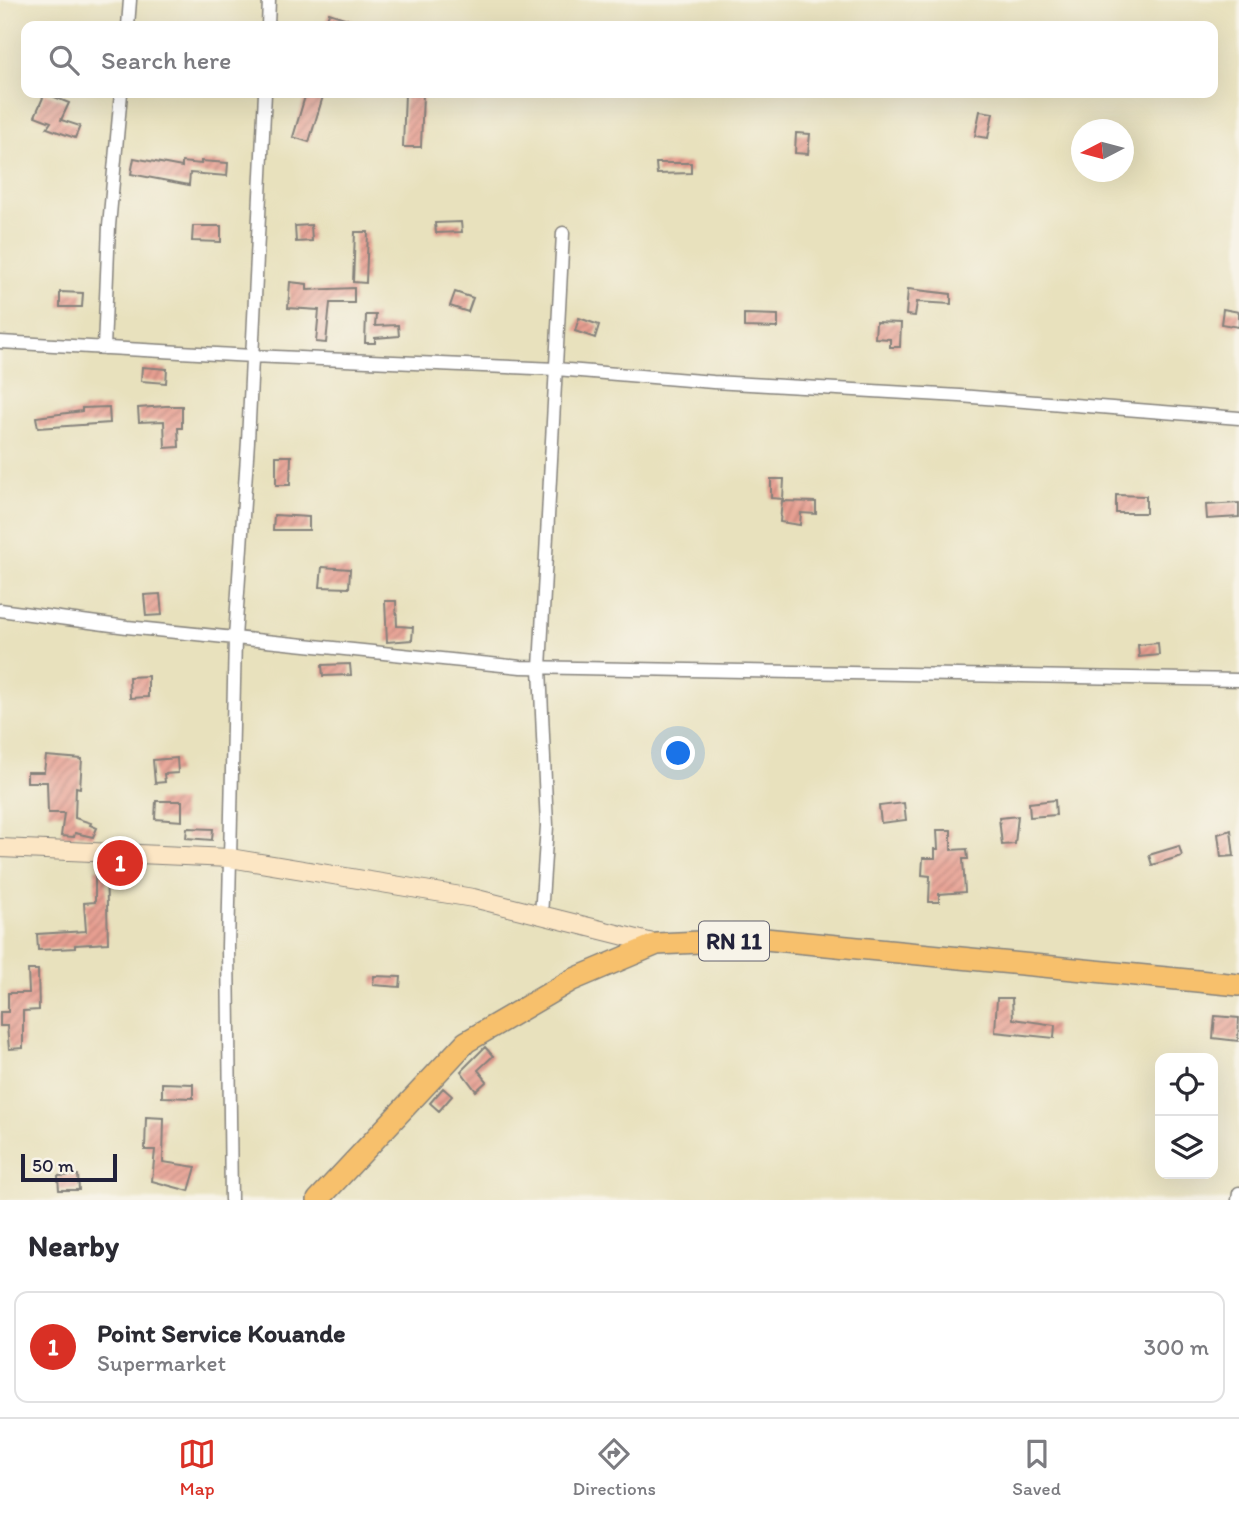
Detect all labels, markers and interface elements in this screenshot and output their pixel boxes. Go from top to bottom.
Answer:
search box [21,21,1218,98]
icon: search [45,41,83,79]
text: Search here [101,44,231,76]
north arrow [1071,119,1134,182]
your location [661,736,695,770]
pin: 1 [97,837,143,889]
road number: RN 11 [699,922,769,960]
map controls [1155,1053,1218,1179]
button: locate [1155,1053,1218,1116]
button: layers [1155,1116,1218,1179]
scale bar [21,1151,117,1183]
text: 50 m [32,1154,74,1177]
text: Nearby [28,1227,119,1264]
text: Point Service Kouande [97,1317,346,1349]
text: 1 [48,1333,58,1361]
text: 300 m [1144,1333,1209,1361]
text: Supermarket [97,1349,226,1377]
tab: Map [178,1435,216,1500]
tab: Directions [572,1435,656,1500]
tab: Saved [1012,1435,1061,1500]

